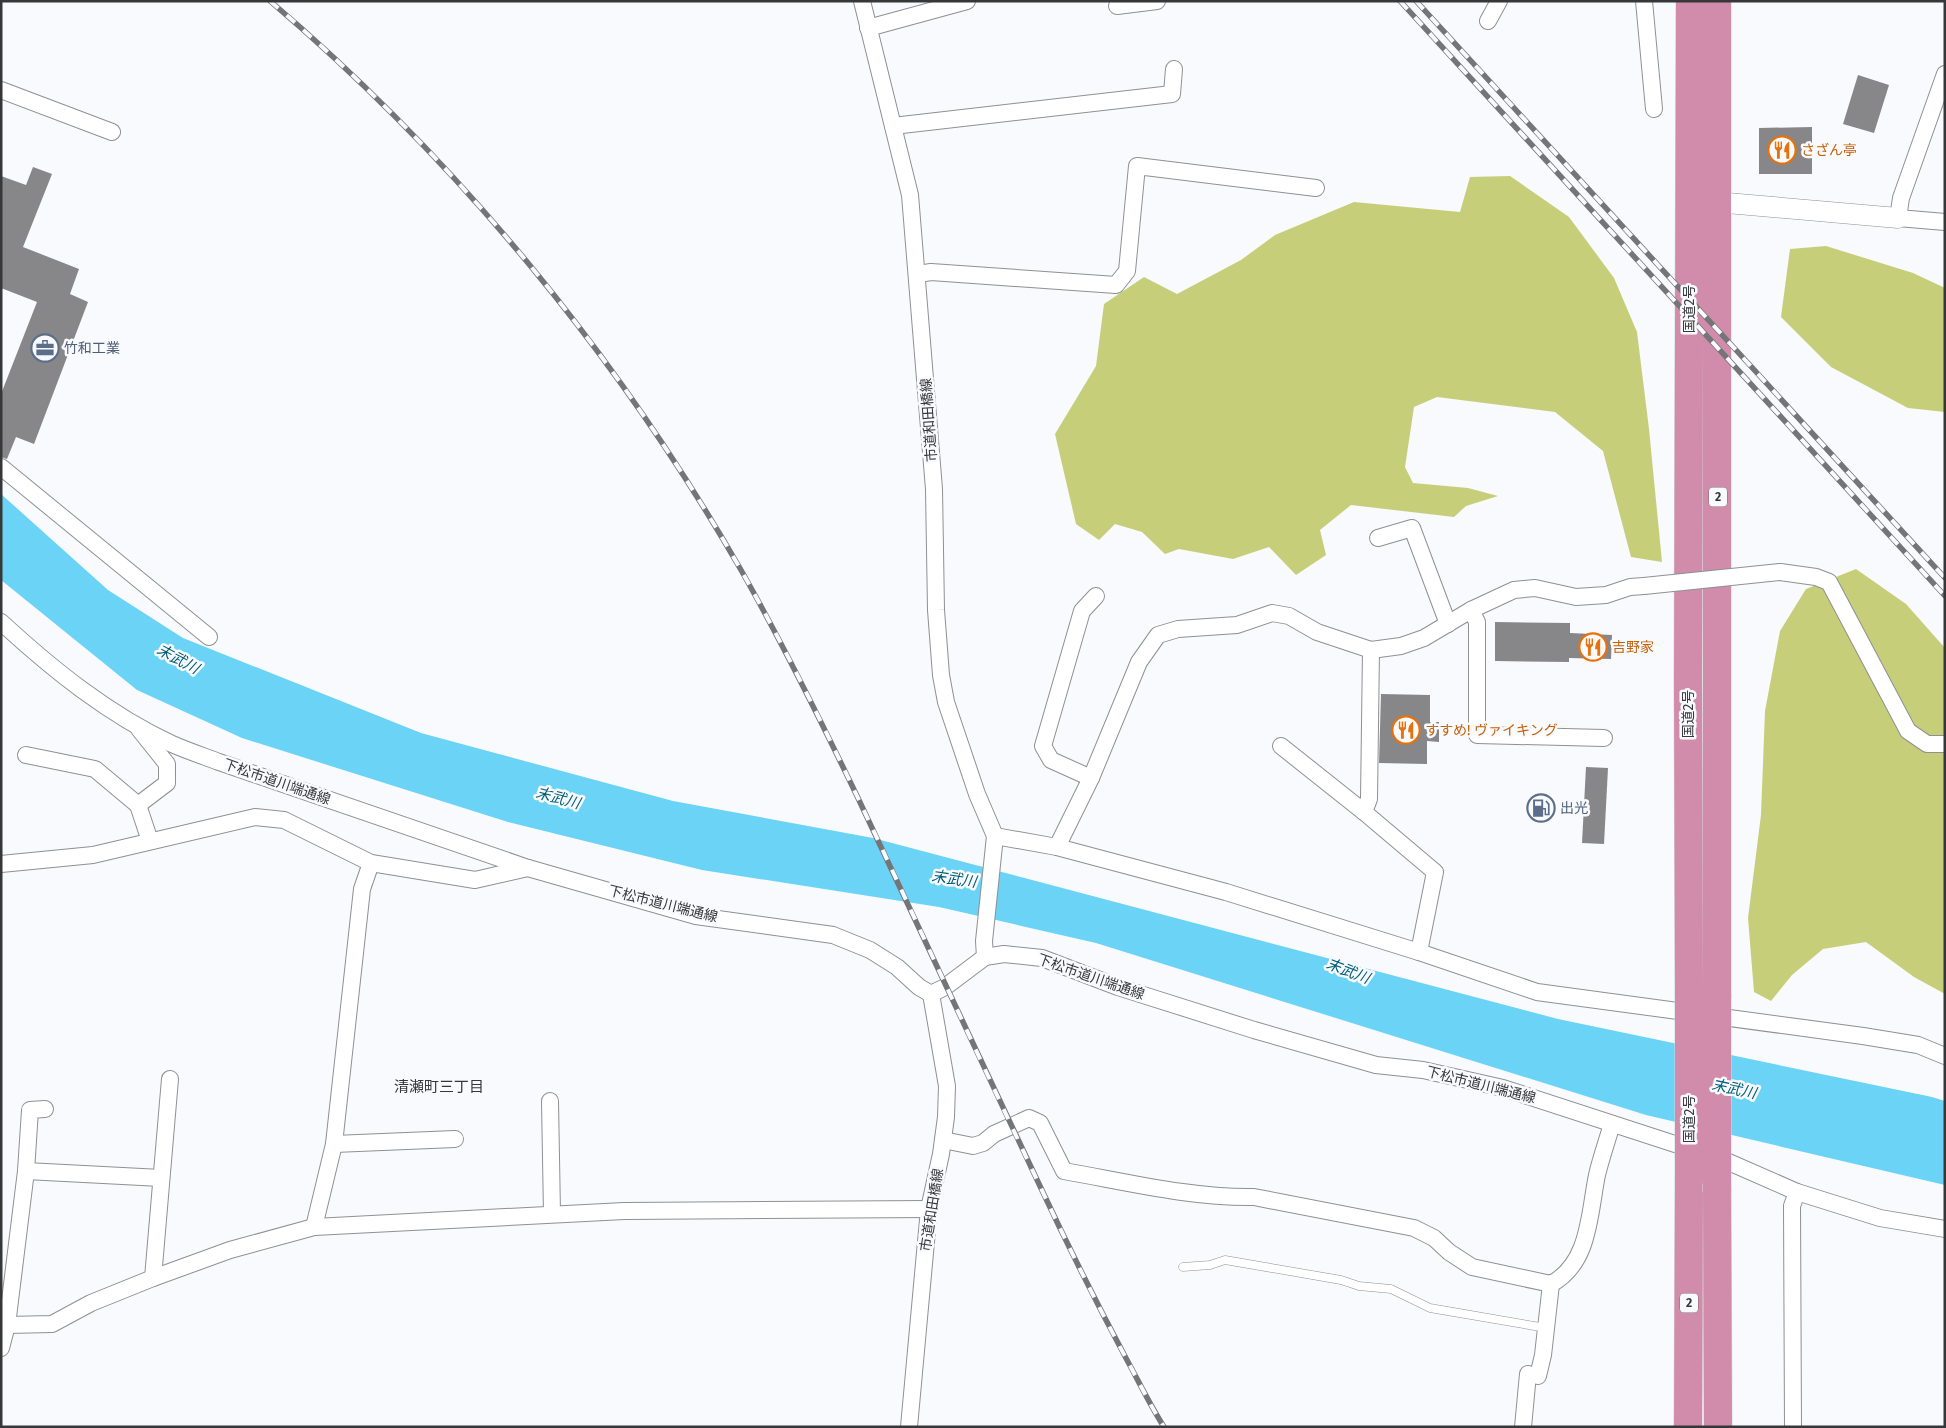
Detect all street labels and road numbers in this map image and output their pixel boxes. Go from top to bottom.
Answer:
street label: 国道2号 [1681,285,1698,333]
street label: 市道和田橋線 [918,378,940,462]
road number: 2 [1709,488,1727,507]
street label: 国道2号 [1680,690,1697,738]
street label: 下松市道川端通線 [221,756,333,808]
street label: 下松市道川端通線 [607,882,719,926]
street label: 下松市道川端通線 [1035,951,1147,1003]
street label: 下松市道川端通線 [1425,1063,1537,1107]
street label: 国道2号 [1681,1095,1698,1143]
street label: 市道和田橋線 [917,1167,947,1253]
road number: 2 [1680,1294,1698,1312]

